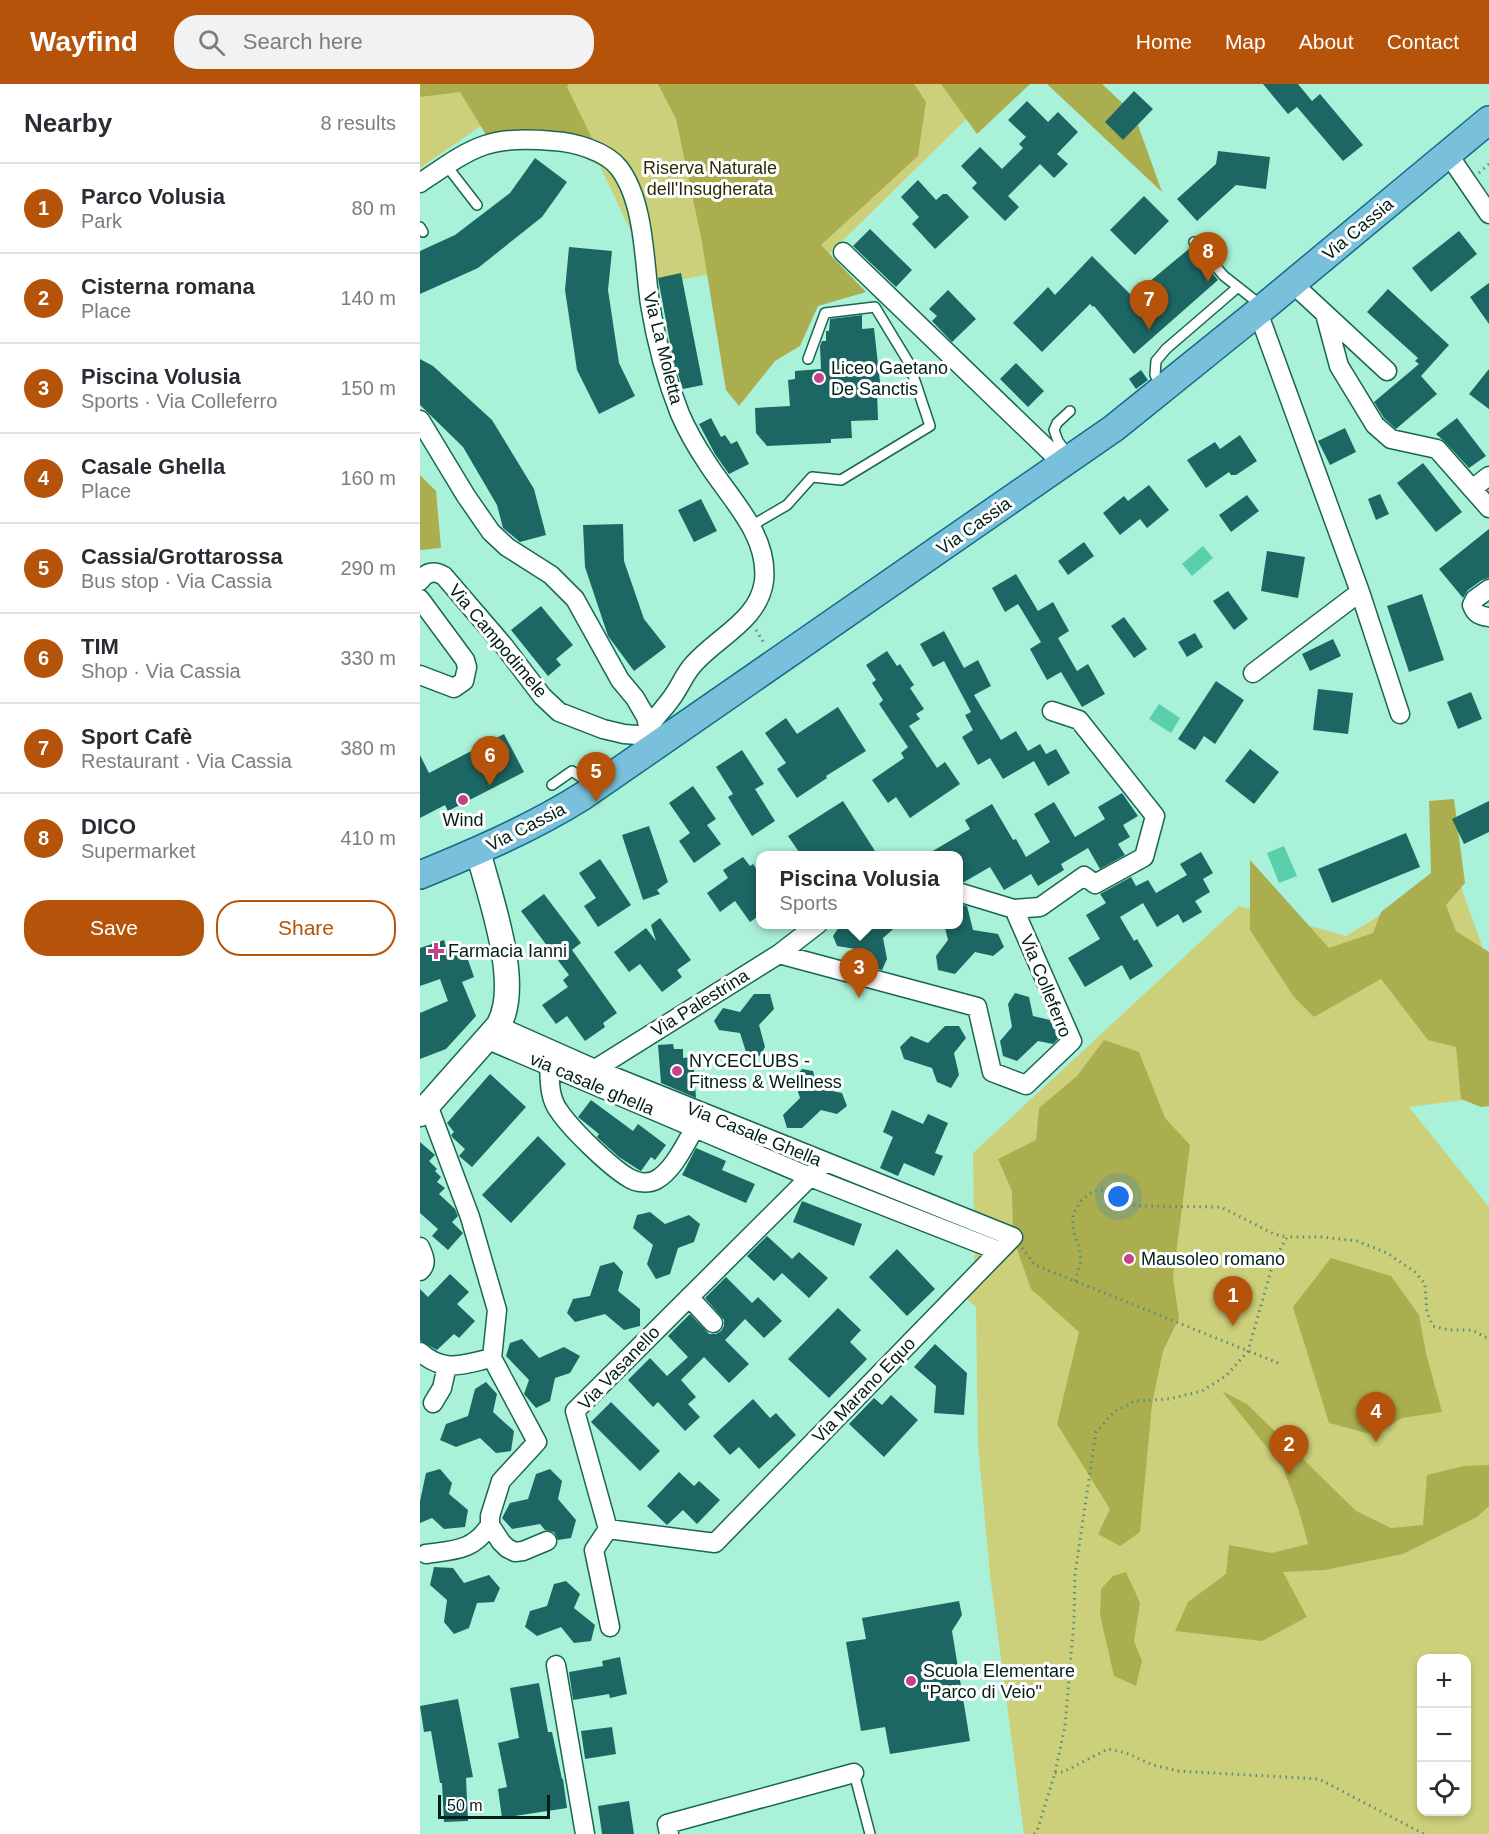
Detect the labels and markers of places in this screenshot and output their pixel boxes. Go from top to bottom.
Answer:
pin: 8 [1188,232,1228,282]
pin: 7 [1130,280,1168,330]
place label: Liceo Gaetano De Sanctis [831,358,948,399]
marker: Liceo Gaetano De Sanctis [812,371,826,385]
pin: 6 [470,736,510,786]
pin: 5 [576,752,615,802]
marker: Wind [456,793,470,807]
place label: Wind [442,810,484,830]
place label: Farmacia Ianni [448,941,567,961]
marker: Farmacia Ianni [429,944,443,958]
pin: 3 [840,948,878,998]
place label: NYCECLUBS - Fitness & Wellness [689,1051,842,1092]
marker: NYCECLUBS - Fitness & Wellness [670,1064,684,1078]
place label: Mausoleo romano [1141,1249,1285,1269]
marker: Mausoleo romano [1122,1252,1136,1266]
pin: 1 [1214,1276,1252,1326]
pin: 4 [1356,1392,1396,1442]
pin: 2 [1270,1426,1308,1475]
place label: Scuola Elementare "Parco di Veio" [923,1661,1075,1702]
marker: Scuola Elementare "Parco di Veio" [904,1674,918,1688]

